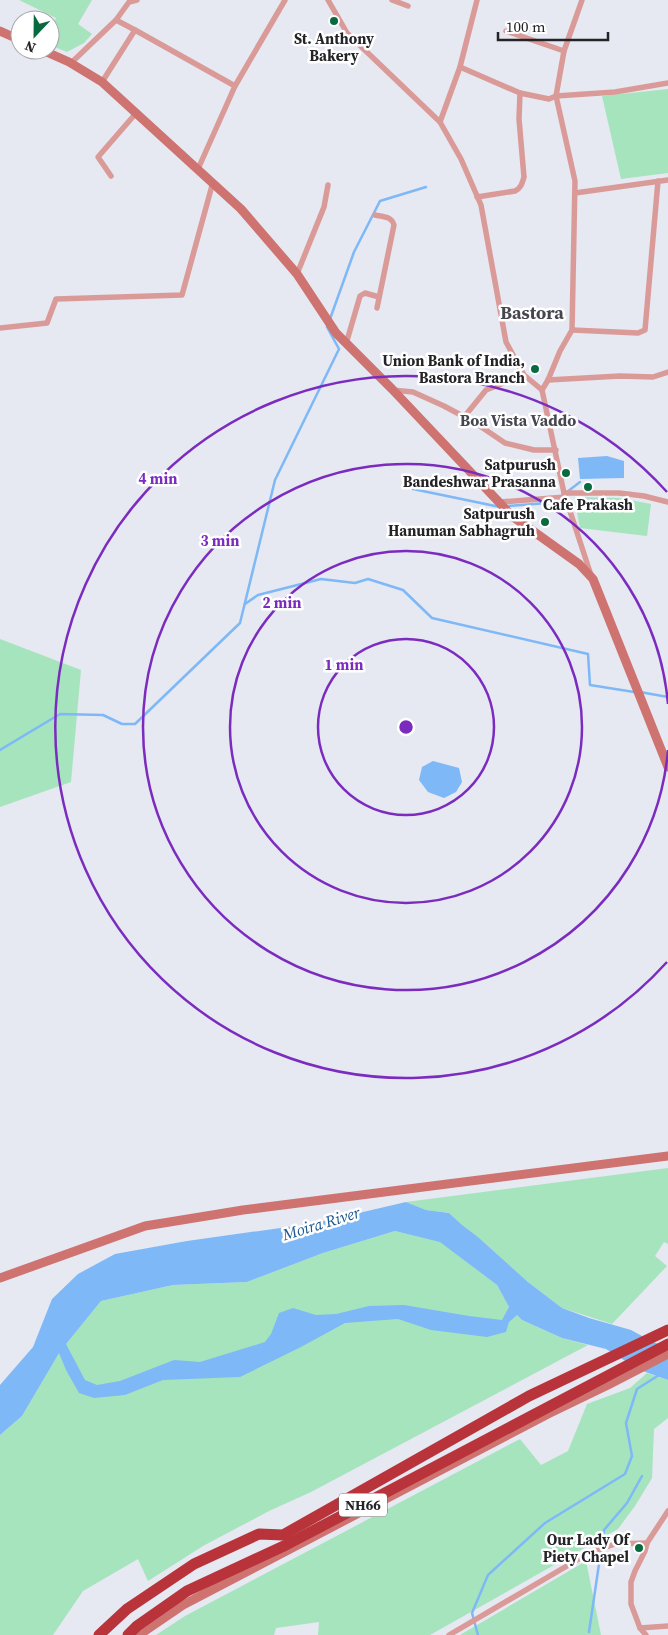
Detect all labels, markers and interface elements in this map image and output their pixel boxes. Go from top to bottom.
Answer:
north arrow [10,10,60,60]
scale bar [498,10,608,42]
marker: St. Anthony Bakery [328,15,340,27]
text: 100 m [506,16,546,37]
place label: St. Anthony Bakery [294,28,374,66]
text: N [22,36,39,58]
district label: Bastora [500,300,564,325]
place label: Union Bank of India, Bastora Branch [382,350,525,388]
marker: Union Bank of India, Bastora Branch [529,363,541,375]
district label: Boa Vista Vaddo [460,409,576,431]
place label: Satpurush Bandeshwar Prasanna [403,454,557,492]
marker: Satpurush Bandeshwar Prasanna [560,467,572,479]
text: 4 min [139,468,177,489]
marker: Cafe Prakash [582,481,594,493]
place label: Cafe Prakash [543,494,633,515]
place label: Satpurush Hanuman Sabhagruh [388,503,535,541]
marker: Satpurush Hanuman Sabhagruh [539,516,551,528]
text: 3 min [201,530,239,551]
text: 2 min [263,592,301,613]
text: 1 min [325,654,363,675]
centre of rings [397,718,415,736]
water label: Moira River [278,1201,363,1246]
road number: NH66 [339,1494,387,1516]
place label: Our Lady Of Piety Chapel [543,1529,631,1567]
marker: Our Lady Of Piety Chapel [633,1542,645,1554]

